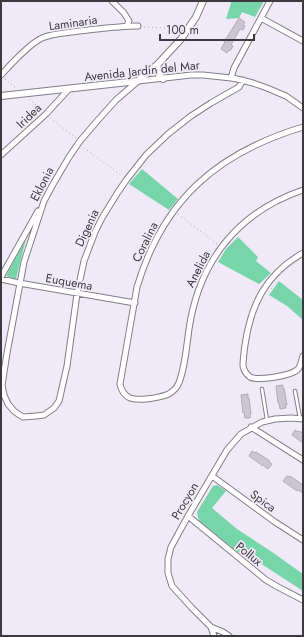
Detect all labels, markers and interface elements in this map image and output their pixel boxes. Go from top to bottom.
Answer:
street label: Laminaria [48,11,99,35]
scale bar [160,16,254,42]
text: 100 m [166,21,199,39]
street label: Avenida Jardín del Mar [83,56,201,86]
street label: Iridea [12,99,46,133]
street label: Eklonia [26,164,58,204]
street label: Digenia [70,206,104,250]
street label: Coralina [128,219,163,265]
street label: Anelida [181,247,215,290]
street label: Euquema [44,269,94,295]
street label: Procyon [167,479,203,523]
street label: Spica [246,485,280,517]
street label: Pollux [232,538,267,571]

